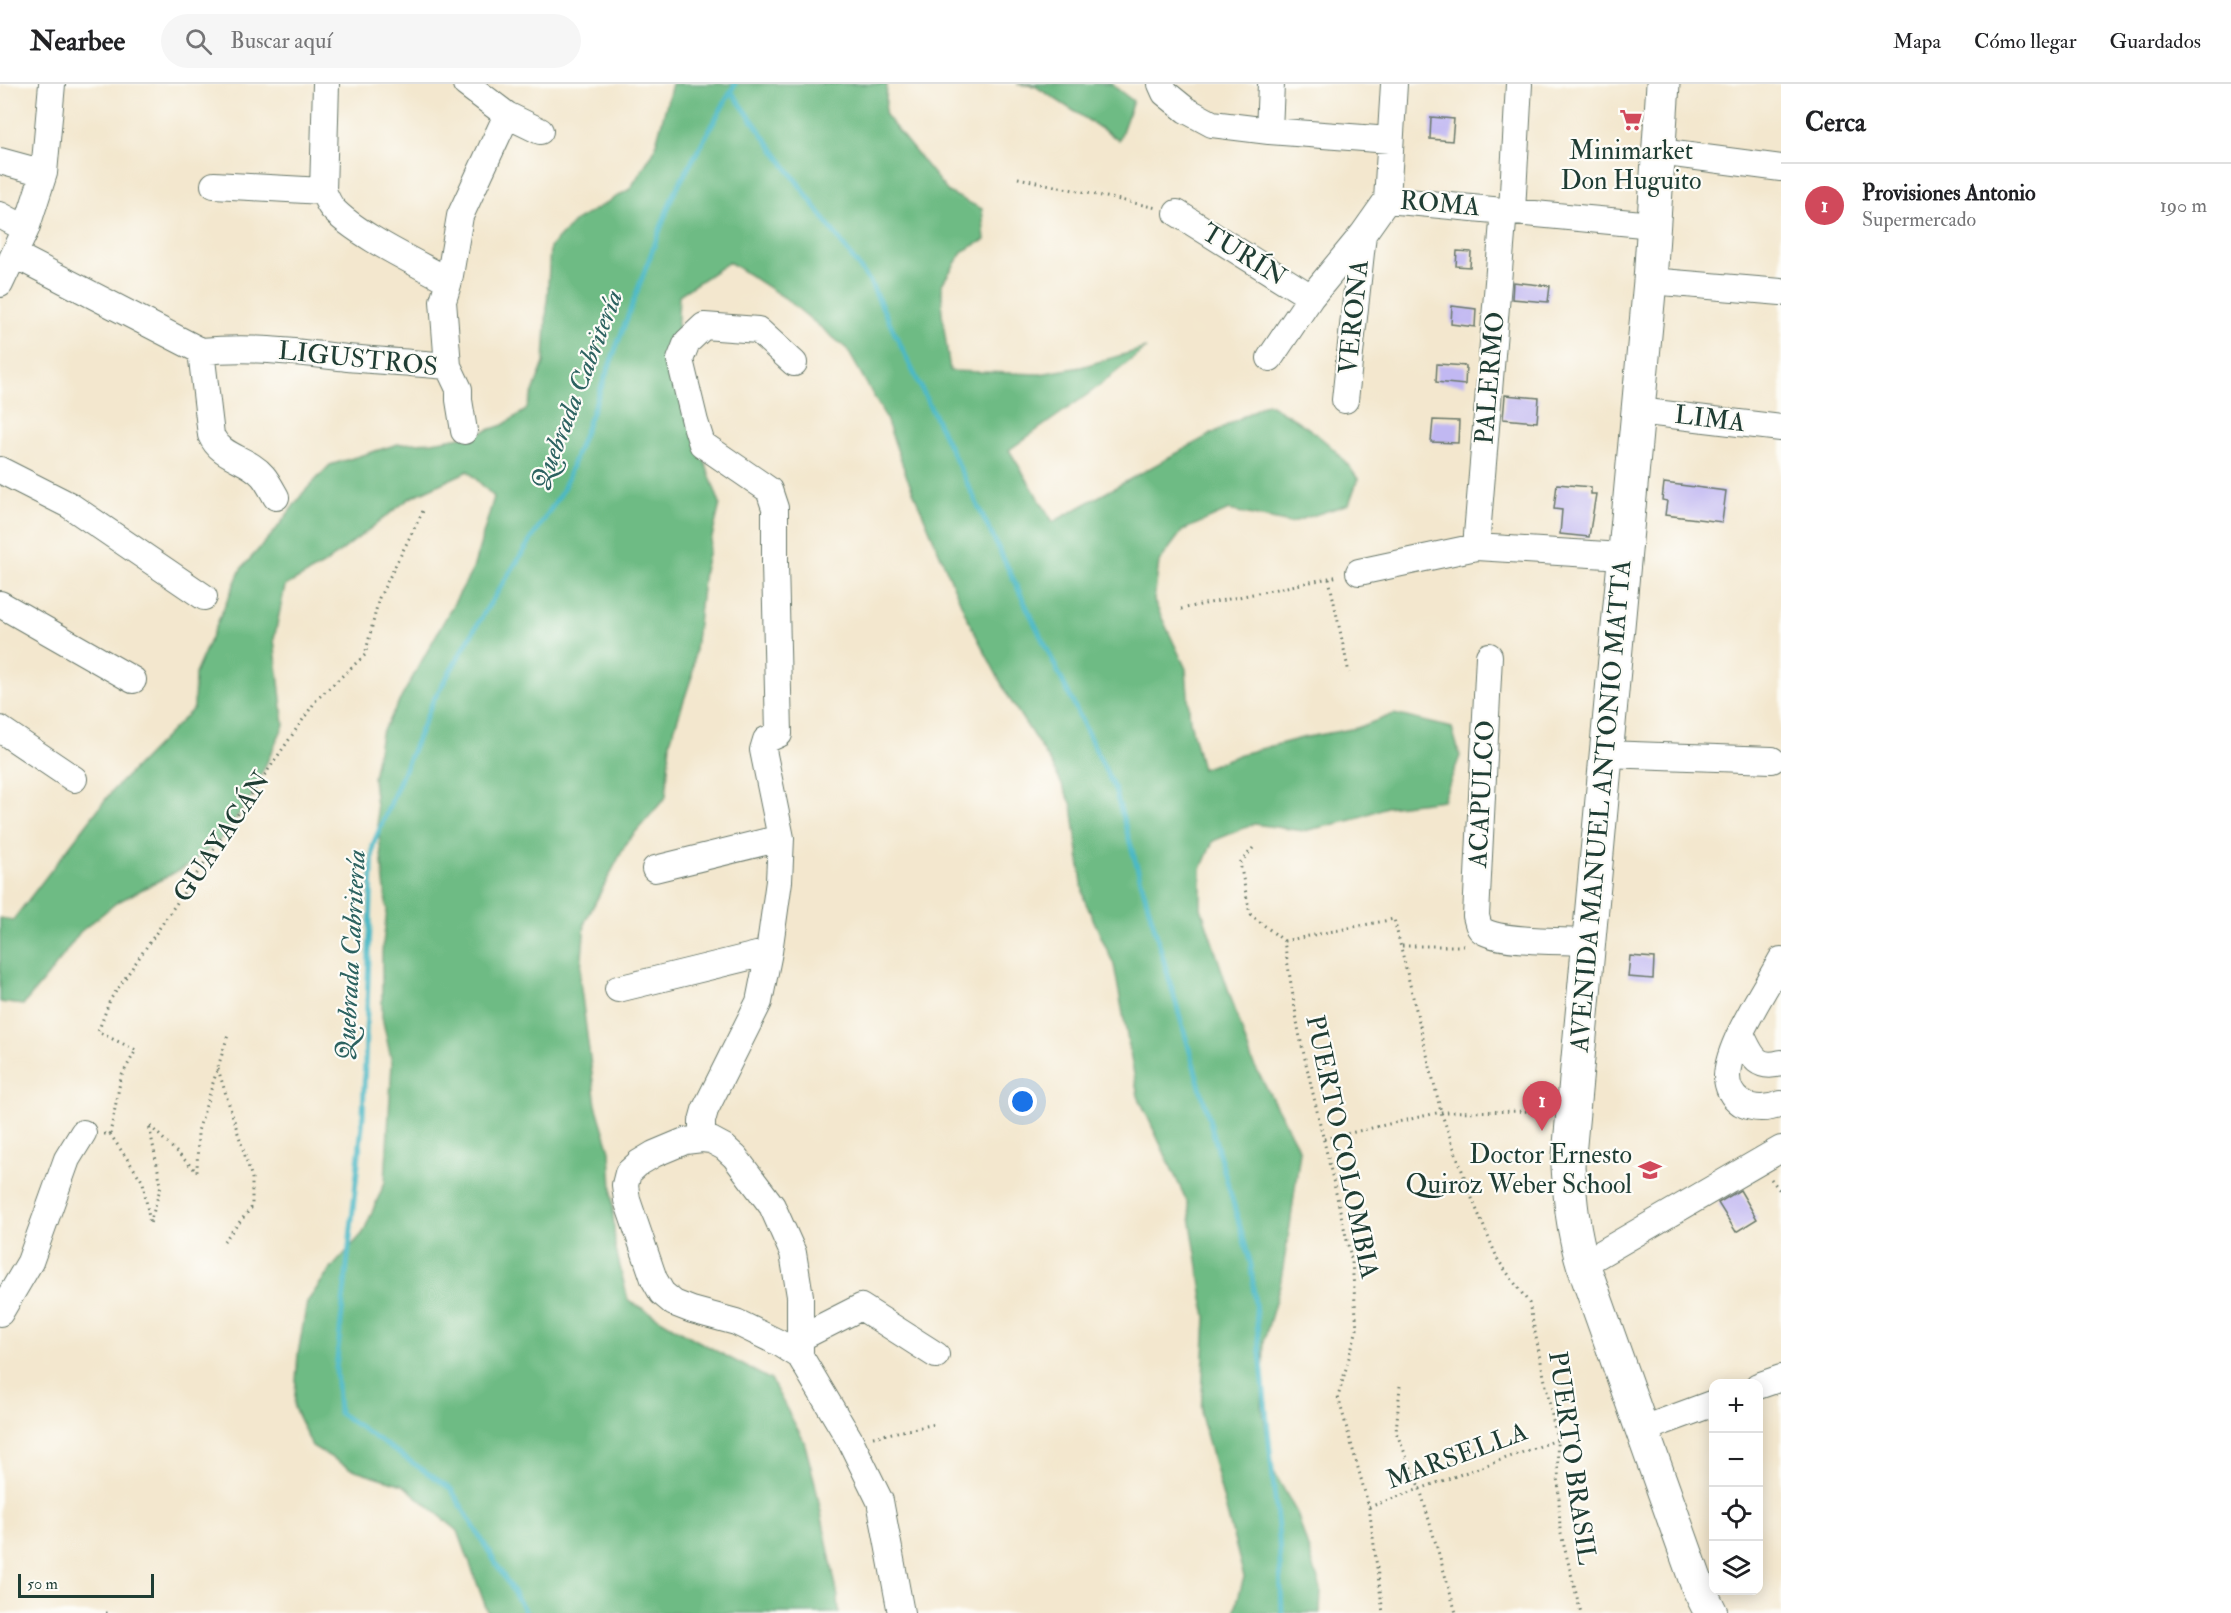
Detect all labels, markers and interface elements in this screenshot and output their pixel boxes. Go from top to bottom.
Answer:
search box [161,14,581,68]
text: Nearbee [30,24,125,59]
icon: search [182,25,215,58]
text: Buscar aquí [230,27,332,55]
text: Mapa [1893,28,1941,55]
text: Cómo llegar [1974,28,2077,55]
text: Guardados [2110,28,2201,55]
supermarket icon: Minimarket Don Huguito [1618,107,1644,133]
text: Cerca [1805,107,1866,139]
place label: Minimarket Don Huguito [1560,135,1702,197]
text: Provisiones Antonio [1862,179,2036,207]
street label: ROMA [1398,185,1482,223]
text: 1 [1821,193,1828,218]
text: 190 m [2160,193,2207,218]
text: Supermercado [1862,207,1976,232]
street label: TURÍN [1196,215,1294,294]
street label: VERONA [1332,258,1376,376]
water label: Quebrada Cabritería [524,285,631,495]
street label: PALERMO [1468,310,1512,446]
street label: LIGUSTROS [277,335,439,383]
street label: LIMA [1673,399,1748,439]
street label: AVENIDA MANUEL ANTONIO MATTA [1563,558,1639,1055]
street label: ACAPULCO [1462,719,1502,870]
street label: GUAYACÁN [165,764,278,908]
water label: Quebrada Cabritería [329,849,374,1061]
street label: PUERTO COLOMBIA [1298,1012,1386,1282]
pin: 1 [1522,1082,1562,1131]
your location [1008,1087,1037,1116]
place label: Doctor Ernesto Quiroz Weber School [1406,1139,1632,1201]
school or university icon: Doctor Ernesto Quiroz Weber School [1637,1157,1663,1183]
street label: PUERTO BRASIL [1541,1349,1603,1567]
map controls [1709,1379,1763,1595]
button: + [1709,1379,1763,1433]
street label: MARSELLA [1382,1415,1533,1496]
button: − [1709,1433,1763,1487]
button: locate [1709,1487,1763,1541]
button: layers [1709,1541,1763,1595]
scale bar [18,1571,154,1598]
text: 50 m [27,1574,58,1594]

